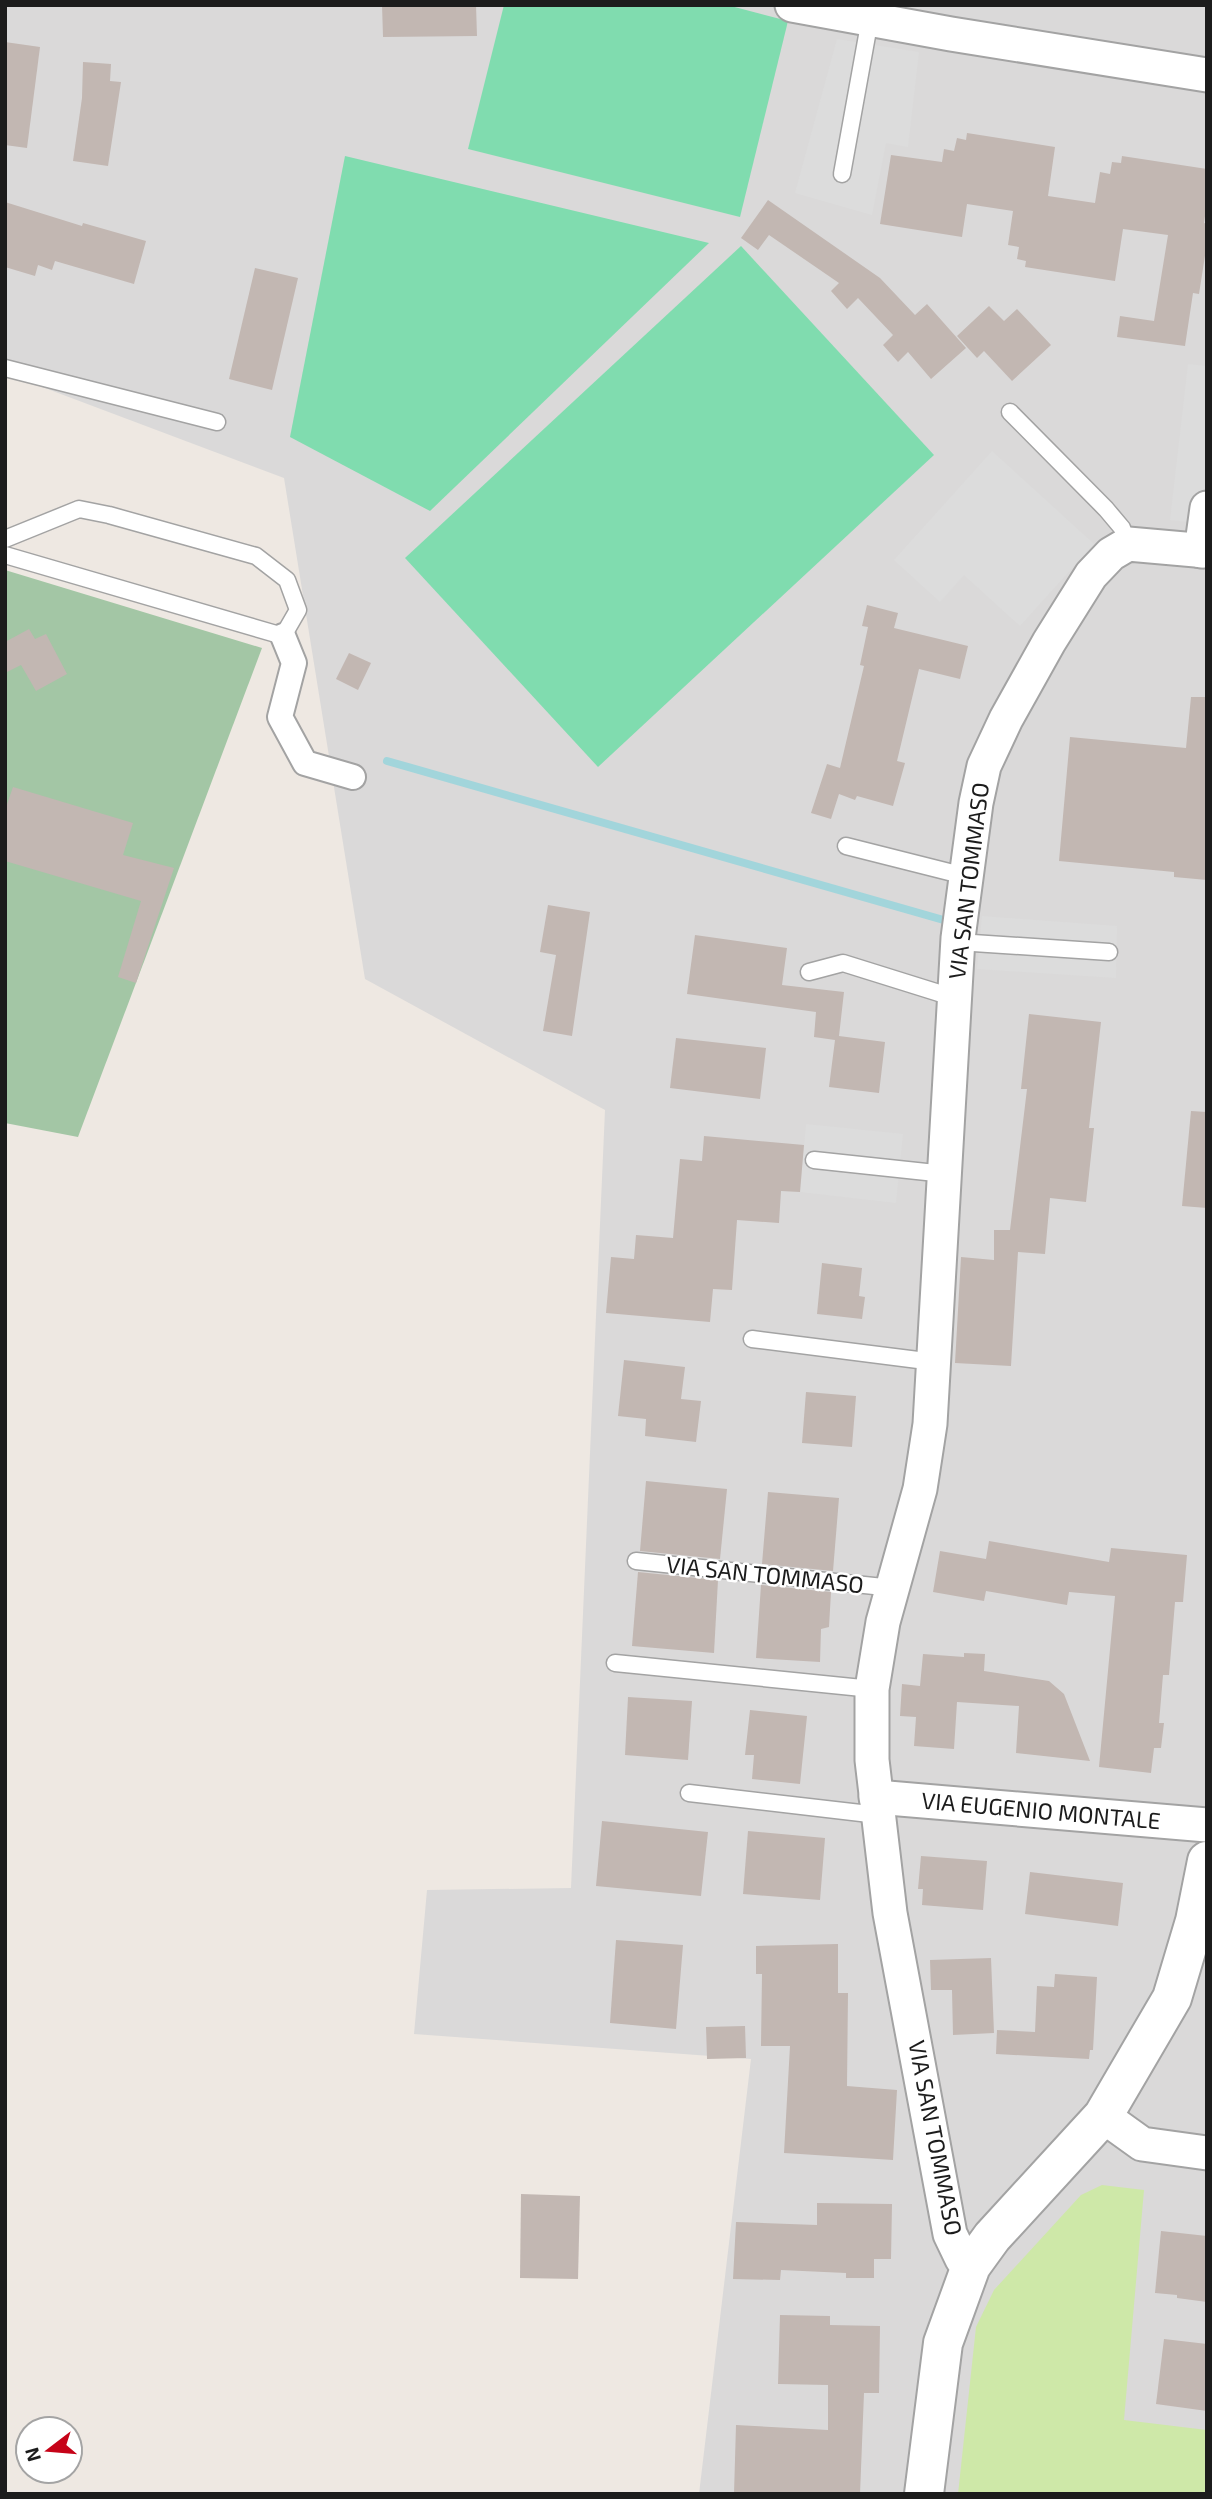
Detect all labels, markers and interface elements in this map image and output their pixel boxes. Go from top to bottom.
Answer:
street label: VIA SAN TOMMASO [942,781,994,981]
street label: VIA SAN TOMMASO [665,1550,865,1598]
street label: VIA EUGENIO MONTALE [920,1786,1162,1834]
street label: VIA SAN TOMMASO [903,2038,969,2238]
north arrow [14,2415,84,2485]
text: N [19,2445,45,2465]

